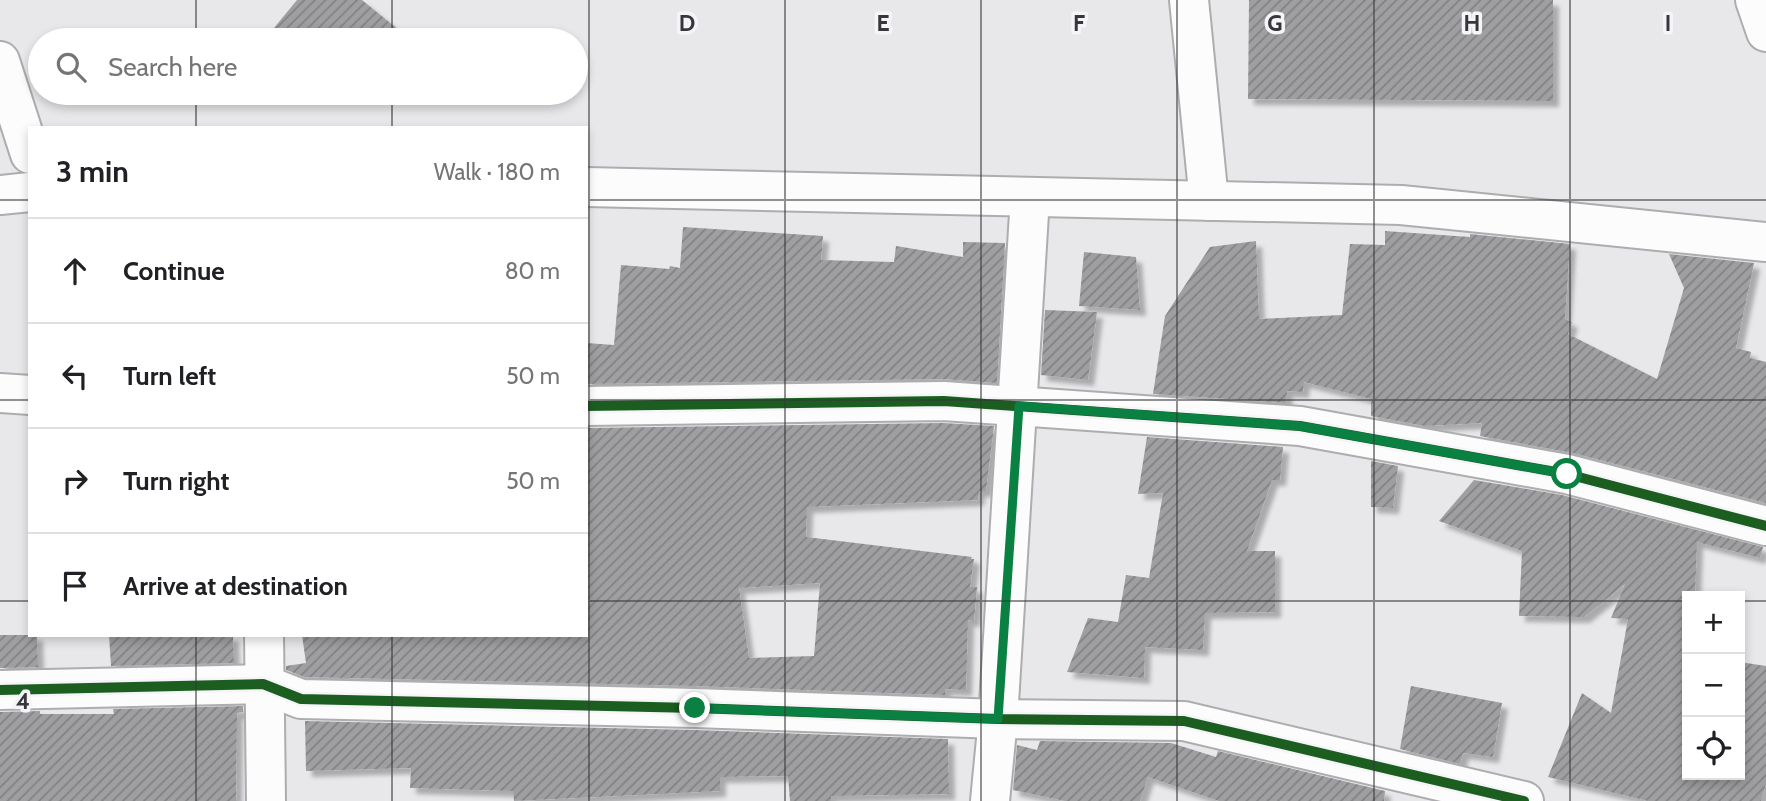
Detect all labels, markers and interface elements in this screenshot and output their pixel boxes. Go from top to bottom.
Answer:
text: D [679,9,695,37]
text: E [876,9,890,37]
text: F [1073,9,1085,37]
text: G [1267,9,1283,37]
text: H [1464,9,1480,37]
text: I [1665,9,1671,37]
search box [28,28,588,105]
icon: search [52,48,90,86]
text: Search here [108,51,237,83]
text: 3 min [56,153,129,190]
text: Walk · 180 m [434,158,560,186]
icon: ahead [56,252,94,290]
text: Continue [123,255,225,287]
text: 80 m [505,257,560,285]
icon: left [56,357,94,395]
text: Turn left [123,360,216,392]
text: 50 m [506,362,560,390]
route start [1551,458,1582,489]
icon: right [56,462,94,500]
text: Turn right [123,465,229,497]
text: 50 m [506,467,560,495]
icon: arrive [56,567,94,605]
text: Arrive at destination [123,570,348,602]
map controls [1682,591,1745,780]
button: + [1682,591,1745,654]
button: − [1682,654,1745,717]
text: 4 [16,687,30,715]
route end [679,692,710,723]
button: locate [1682,717,1745,780]

